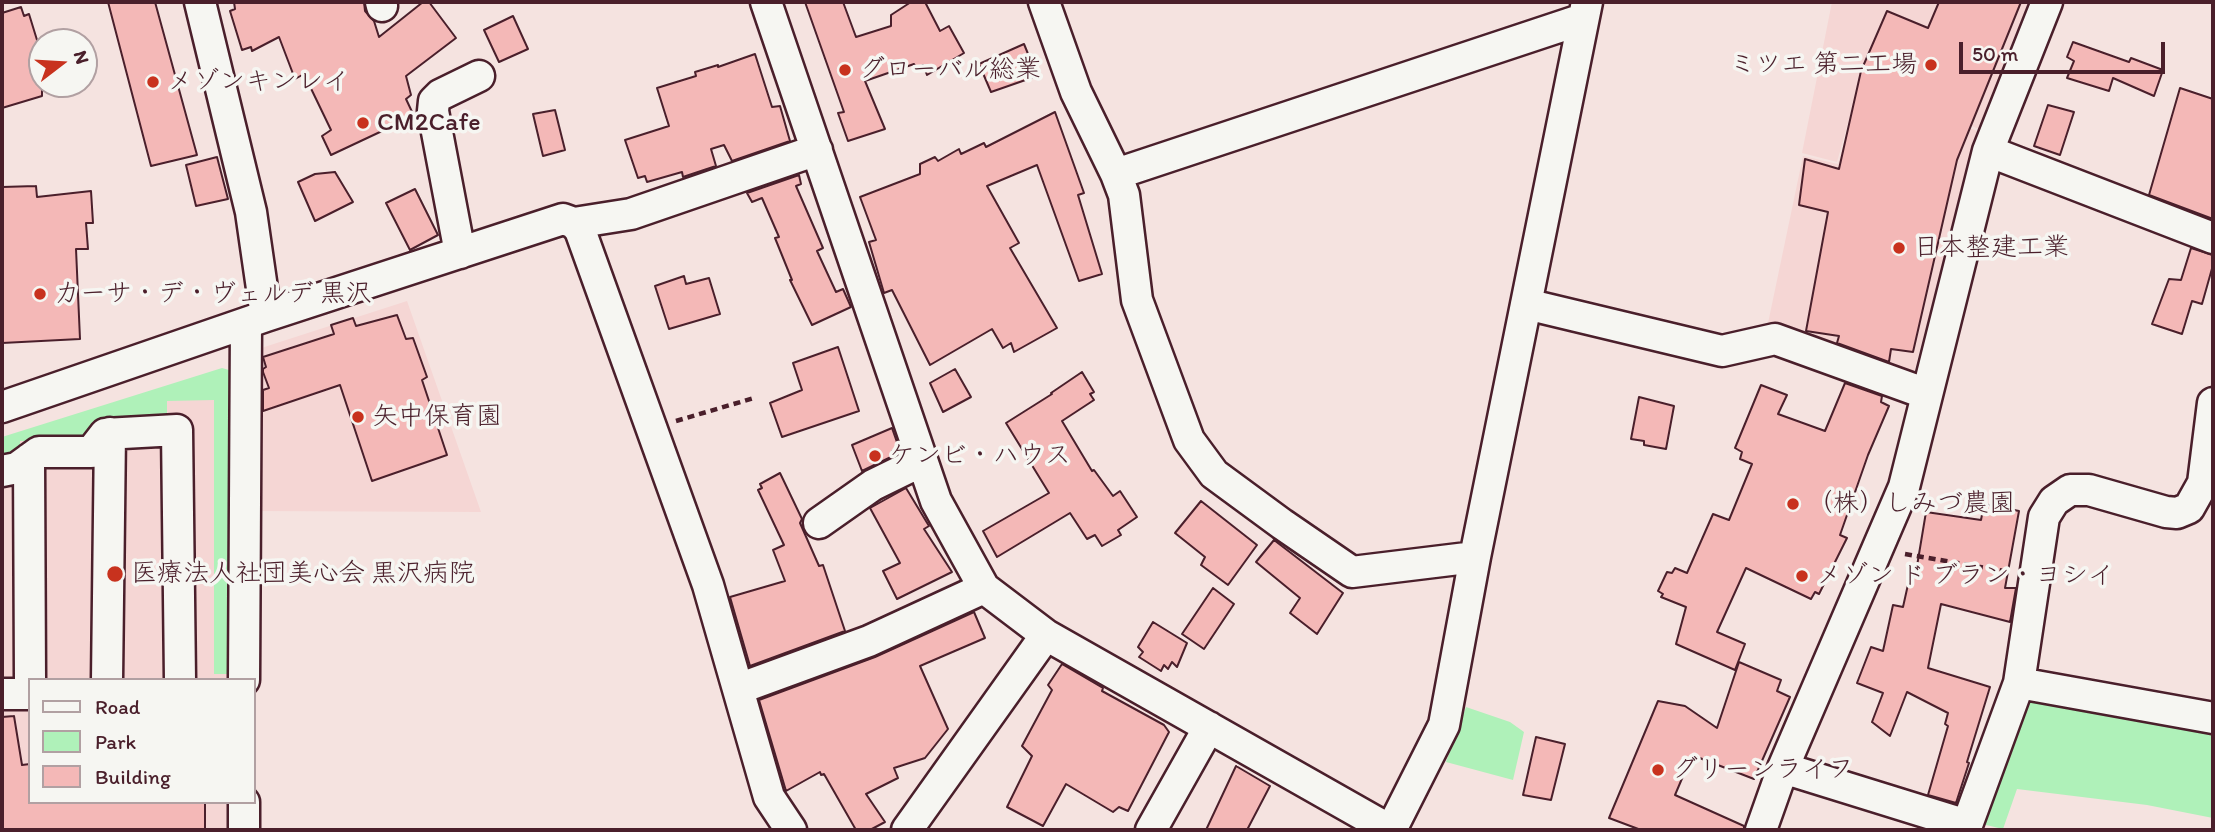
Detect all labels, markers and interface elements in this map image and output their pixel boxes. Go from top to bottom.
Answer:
north arrow [28,28,98,98]
scale bar [1963,28,2170,72]
text: 50 m [1972,41,2018,66]
text: N [69,48,95,67]
place label: ミツエ 第二工場 [1729,49,1917,81]
place label: グローバル総業 [859,54,1041,86]
marker: ミツエ 第二工場 [1923,57,1939,73]
marker: グローバル総業 [837,62,853,78]
place label: メゾンキンレイ [167,66,349,98]
marker: メゾンキンレイ [145,74,161,90]
place label: CM2Cafe [377,107,481,139]
marker: CM2Cafe [355,115,371,131]
place label: 日本整建工業 [1913,232,2069,264]
marker: 日本整建工業 [1891,240,1907,256]
place label: カーサ・デ・ヴェルデ 黒沢 [54,278,372,310]
marker: カーサ・デ・ヴェルデ 黒沢 [32,286,48,302]
place label: 矢中保育園 [372,401,502,433]
marker: 矢中保育園 [350,409,366,425]
place label: ケンビ・ハウス [889,440,1071,472]
marker: ケンビ・ハウス [867,448,883,464]
place label: （株）しみづ農園 [1807,488,2015,520]
marker: （株）しみづ農園 [1785,496,1801,512]
place label: 医療法人社団美心会 黒沢病院 [131,558,475,590]
place label: メゾン ド ブラン・ヨシイ [1816,560,2114,592]
marker: 医療法人社団美心会 黒沢病院 [105,564,125,584]
marker: メゾン ド ブラン・ヨシイ [1794,568,1810,584]
legend [28,678,256,804]
text: Road [95,694,140,719]
text: Park [95,729,136,754]
place label: グリーンライフ [1672,754,1854,786]
marker: グリーンライフ [1650,762,1666,778]
text: Building [95,764,171,789]

